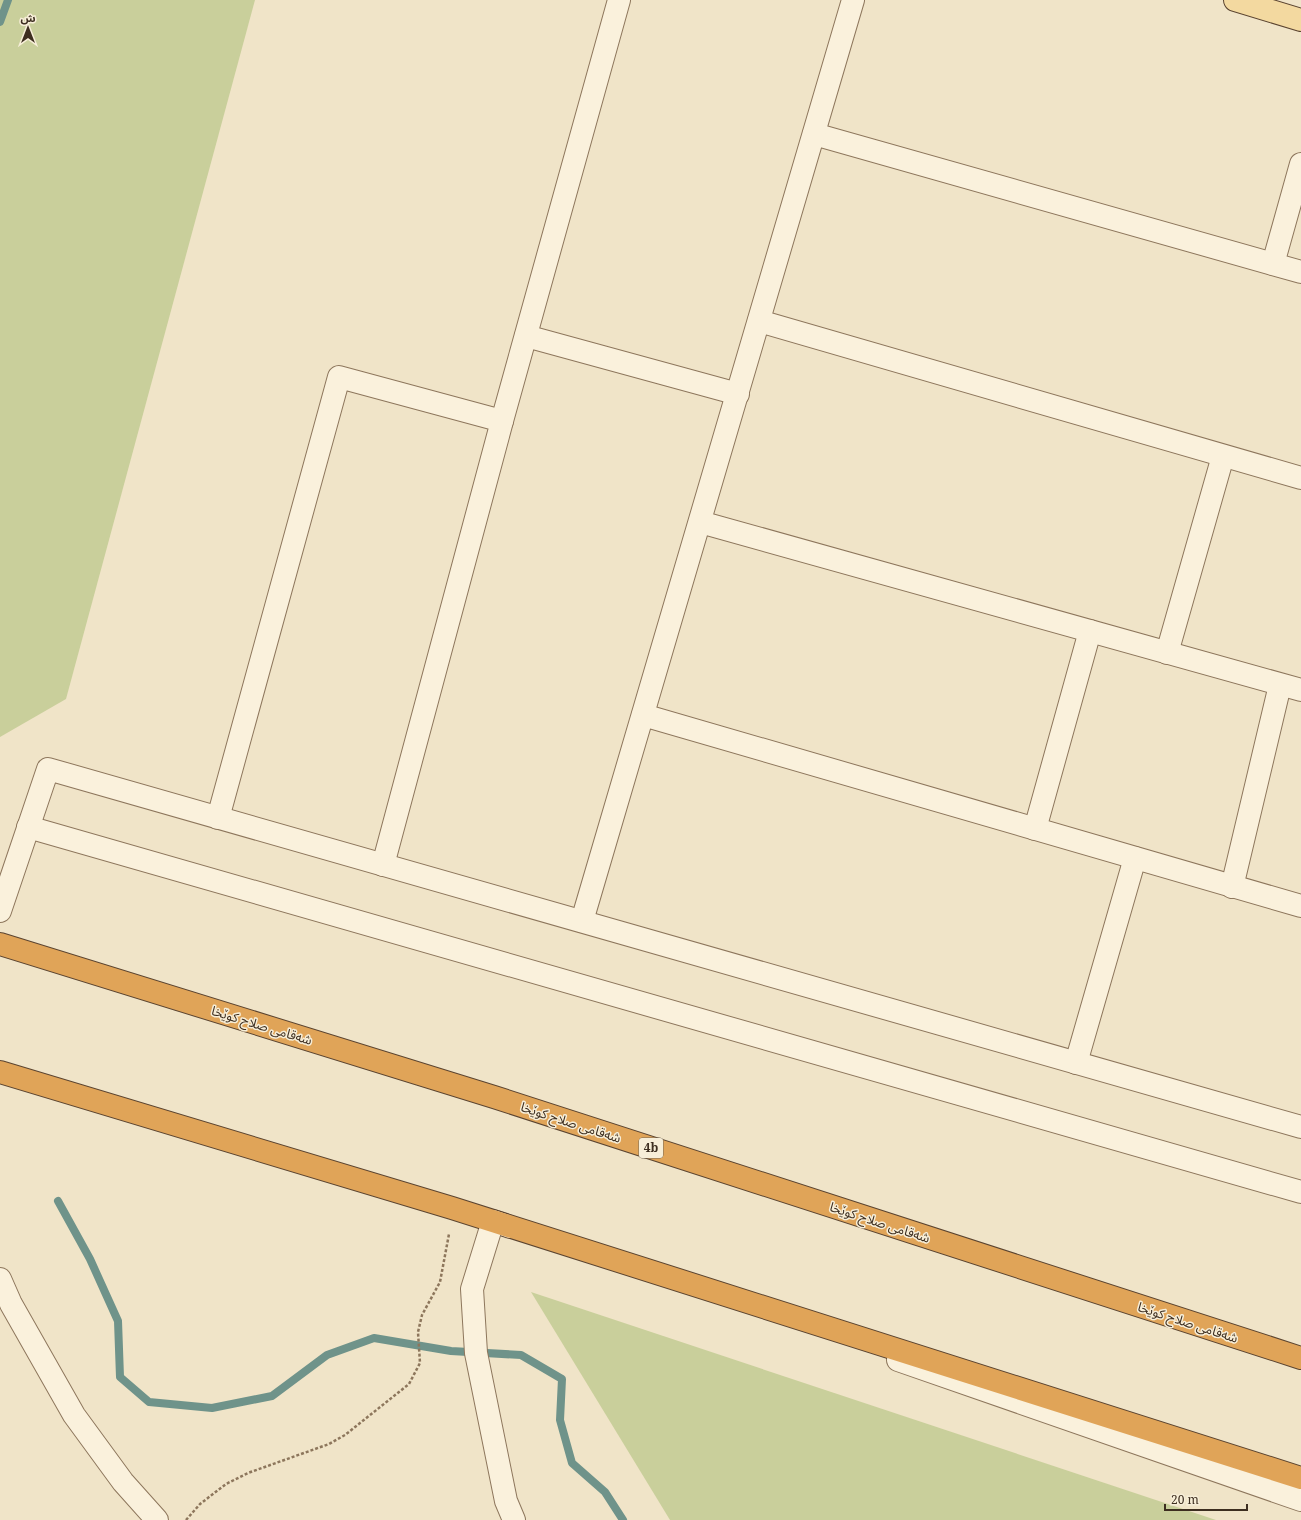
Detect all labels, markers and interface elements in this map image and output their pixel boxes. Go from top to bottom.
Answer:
north arrow [8,8,48,48]
text: ش [20,10,36,25]
street label: شەقامی صلاح کوێخا [209,1001,315,1051]
street label: شەقامی صلاح کوێخا [518,1097,623,1149]
road number: 4b [639,1138,663,1158]
street label: شەقامی صلاح کوێخا [827,1197,932,1249]
street label: شەقامی صلاح کوێخا [1135,1297,1240,1349]
scale bar [1165,1486,1247,1512]
text: 20 m [1171,1491,1199,1508]

